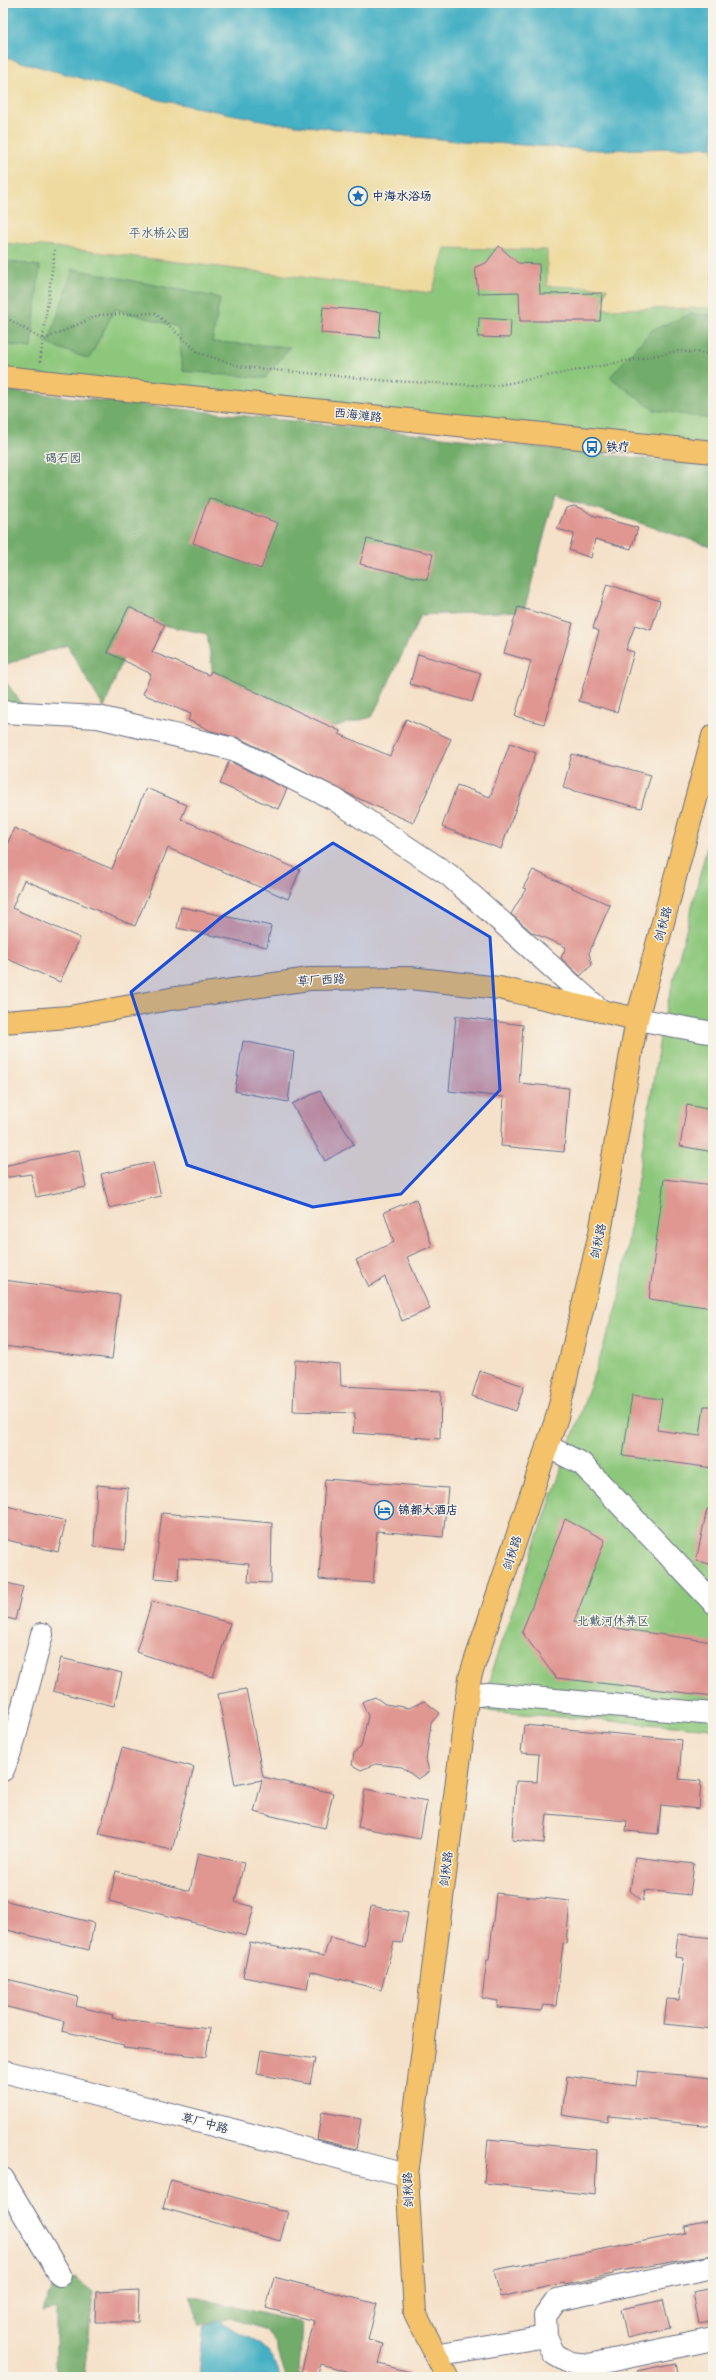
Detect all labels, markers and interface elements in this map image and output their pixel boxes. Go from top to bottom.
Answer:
place icon: 中海水浴场 [347,185,369,207]
place label: 中海水浴场 [372,186,432,204]
park label: 平水桥公园 [129,223,189,241]
street label: 西海滩路 [333,403,383,425]
bus stop icon: 铁疗 [581,436,603,458]
place label: 铁疗 [606,437,630,455]
park label: 碣石园 [45,448,81,466]
street label: 剑秋路 [649,904,675,943]
street label: 草厂西路 [297,969,345,989]
street label: 剑秋路 [584,1221,610,1260]
hotel icon: 锦都大酒店 [373,1499,395,1521]
place label: 锦都大酒店 [398,1500,458,1518]
street label: 剑秋路 [497,1533,525,1573]
park label: 北戴河休养区 [577,1611,649,1629]
street label: 剑秋路 [434,1850,456,1888]
street label: 草厂中路 [180,2107,231,2137]
street label: 剑秋路 [397,2172,417,2208]

